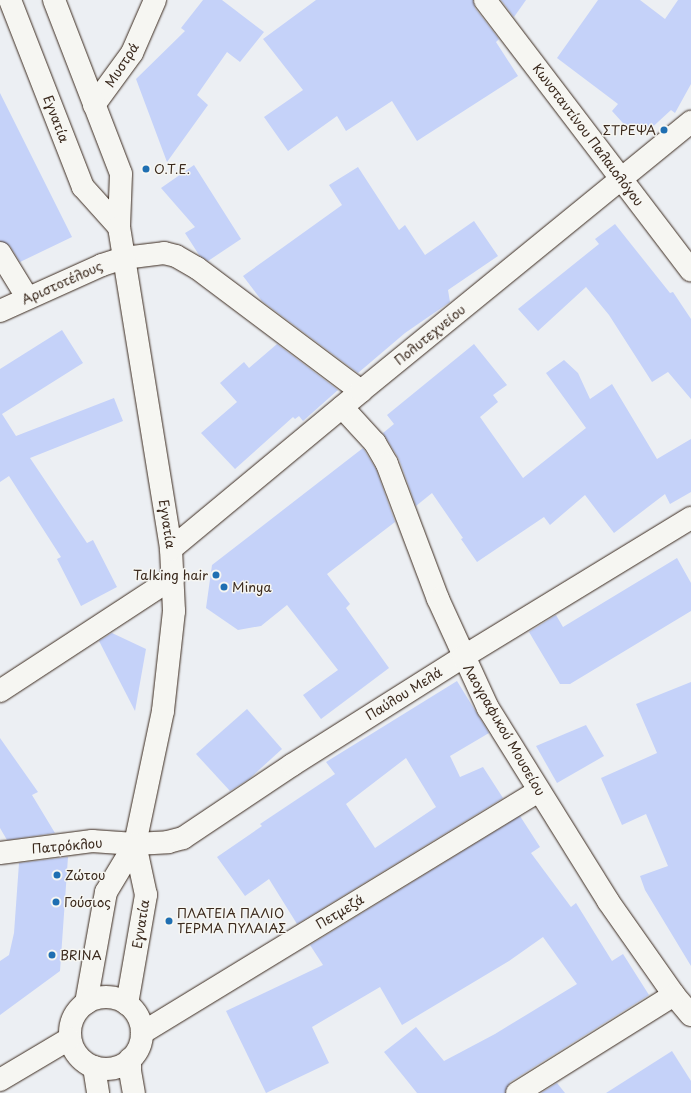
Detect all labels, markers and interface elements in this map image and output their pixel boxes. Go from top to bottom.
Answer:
street label: Μυστρά [102,40,142,90]
street label: Κωνσταντίνου Παλαιολόγου [529,61,647,209]
street label: Εγνατία [40,93,72,145]
place label: ΣΤΡΕΨΑ [603,122,656,138]
marker: ΣΤΡΕΨΑ [659,125,669,135]
place label: Ο.Τ.Ε. [154,161,190,177]
marker: Ο.Τ.Ε. [141,164,151,174]
street label: Αριστοτέλους [19,258,105,308]
street label: Πολυτεχνείου [391,302,469,368]
street label: Εγνατία [155,498,179,550]
place label: Talking hair [133,567,208,583]
marker: Talking hair [211,570,221,580]
place label: Minya [232,579,272,595]
marker: Minya [219,582,229,592]
street label: Λαογραφικού Μουσείου [460,661,548,799]
street label: Παύλου Μελά [363,664,445,724]
street label: Πατρόκλου [31,835,103,857]
place label: Ζώτου [65,867,105,883]
marker: Ζώτου [52,870,62,880]
street label: Πετμεζά [313,892,367,932]
place label: Γούσιος [64,894,111,910]
marker: Γούσιος [51,897,61,907]
street label: Εγνατία [129,898,153,950]
place label: ΠΛΑΤΕΙΑ ΠΑΛΙΟ ΤΕΡΜΑ ΠΥΛΑΙΑΣ [177,906,286,937]
marker: ΠΛΑΤΕΙΑ ΠΑΛΙΟ ΤΕΡΜΑ ΠΥΛΑΙΑΣ [164,916,174,926]
place label: BRINA [60,947,102,963]
marker: BRINA [47,950,57,960]

